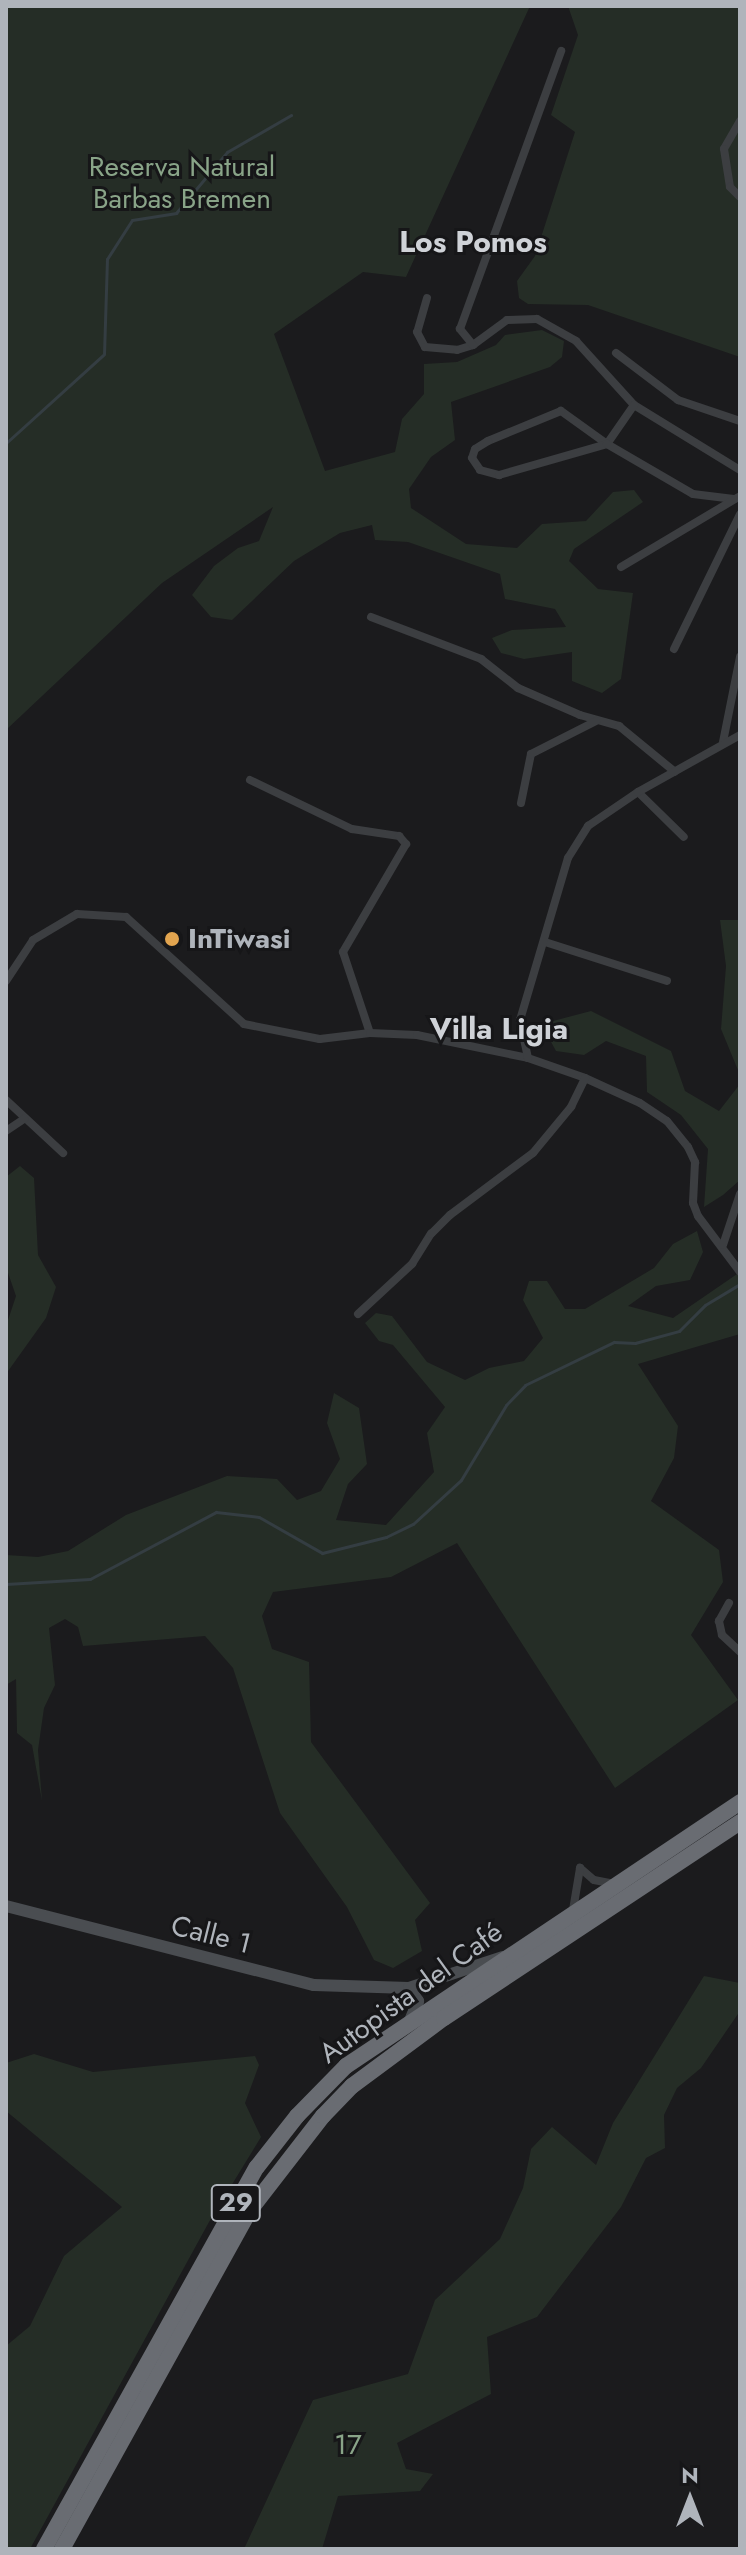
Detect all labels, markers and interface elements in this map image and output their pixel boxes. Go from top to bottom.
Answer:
park label: Reserva Natural Barbas Bremen [89,150,275,216]
district label: Los Pomos [399,224,547,260]
place label: InTiwasi [188,922,291,956]
marker: InTiwasi [163,930,181,948]
district label: Villa Ligia [430,1011,568,1047]
street label: Calle 1 [168,1909,254,1961]
street label: Autopista del Café [313,1915,509,2071]
road number: 29 [210,2181,262,2225]
park label: 17 [334,2428,362,2462]
north arrow [650,2459,730,2539]
text: N [681,2459,699,2491]

